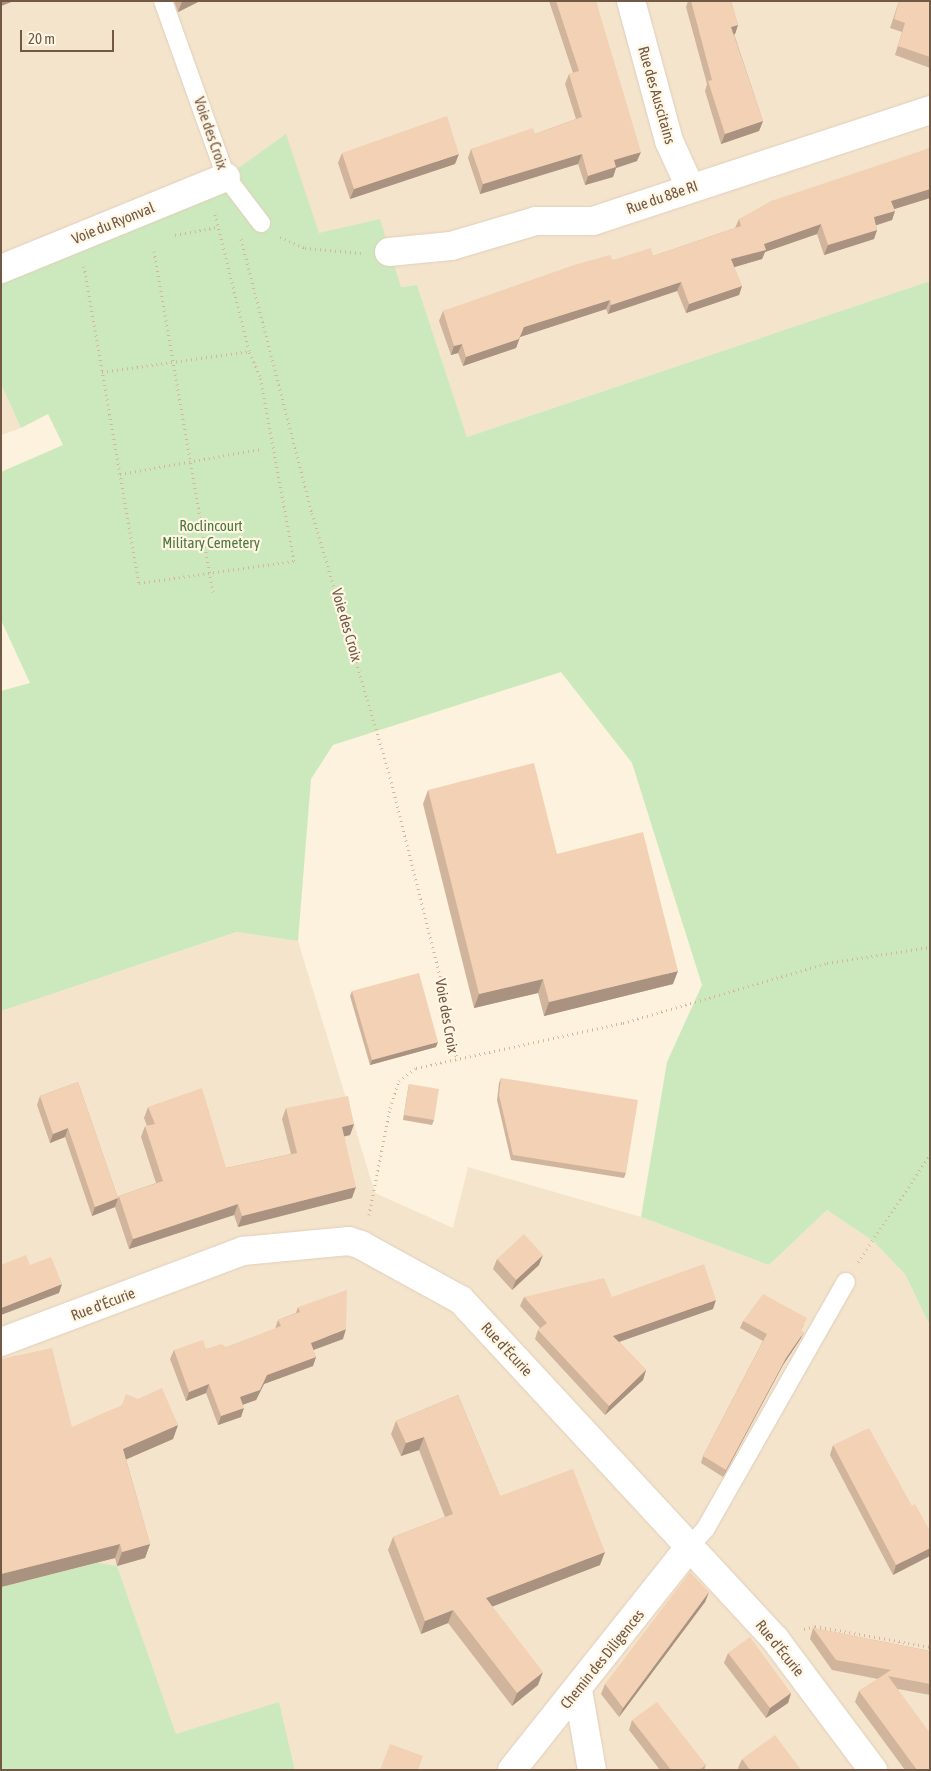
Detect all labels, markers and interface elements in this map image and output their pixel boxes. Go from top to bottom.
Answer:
scale bar [22,20,116,52]
text: 20 m [28,30,55,47]
street label: Rue des Auscitains [634,44,680,146]
street label: Voie des Croix [190,94,232,172]
street label: Rue du 88e RI [624,176,700,218]
street label: Voie du Ryonval [69,198,157,248]
park label: Roclincourt Military Cemetery [162,516,260,551]
street label: Voie des Croix [328,586,366,664]
street label: Voie des Croix [432,977,462,1055]
street label: Rue d'Écurie [68,1284,138,1324]
street label: Rue d'Écurie [478,1318,536,1380]
street label: Chemin des Diligences [556,1606,648,1712]
street label: Rue d'Écurie [752,1616,808,1680]

